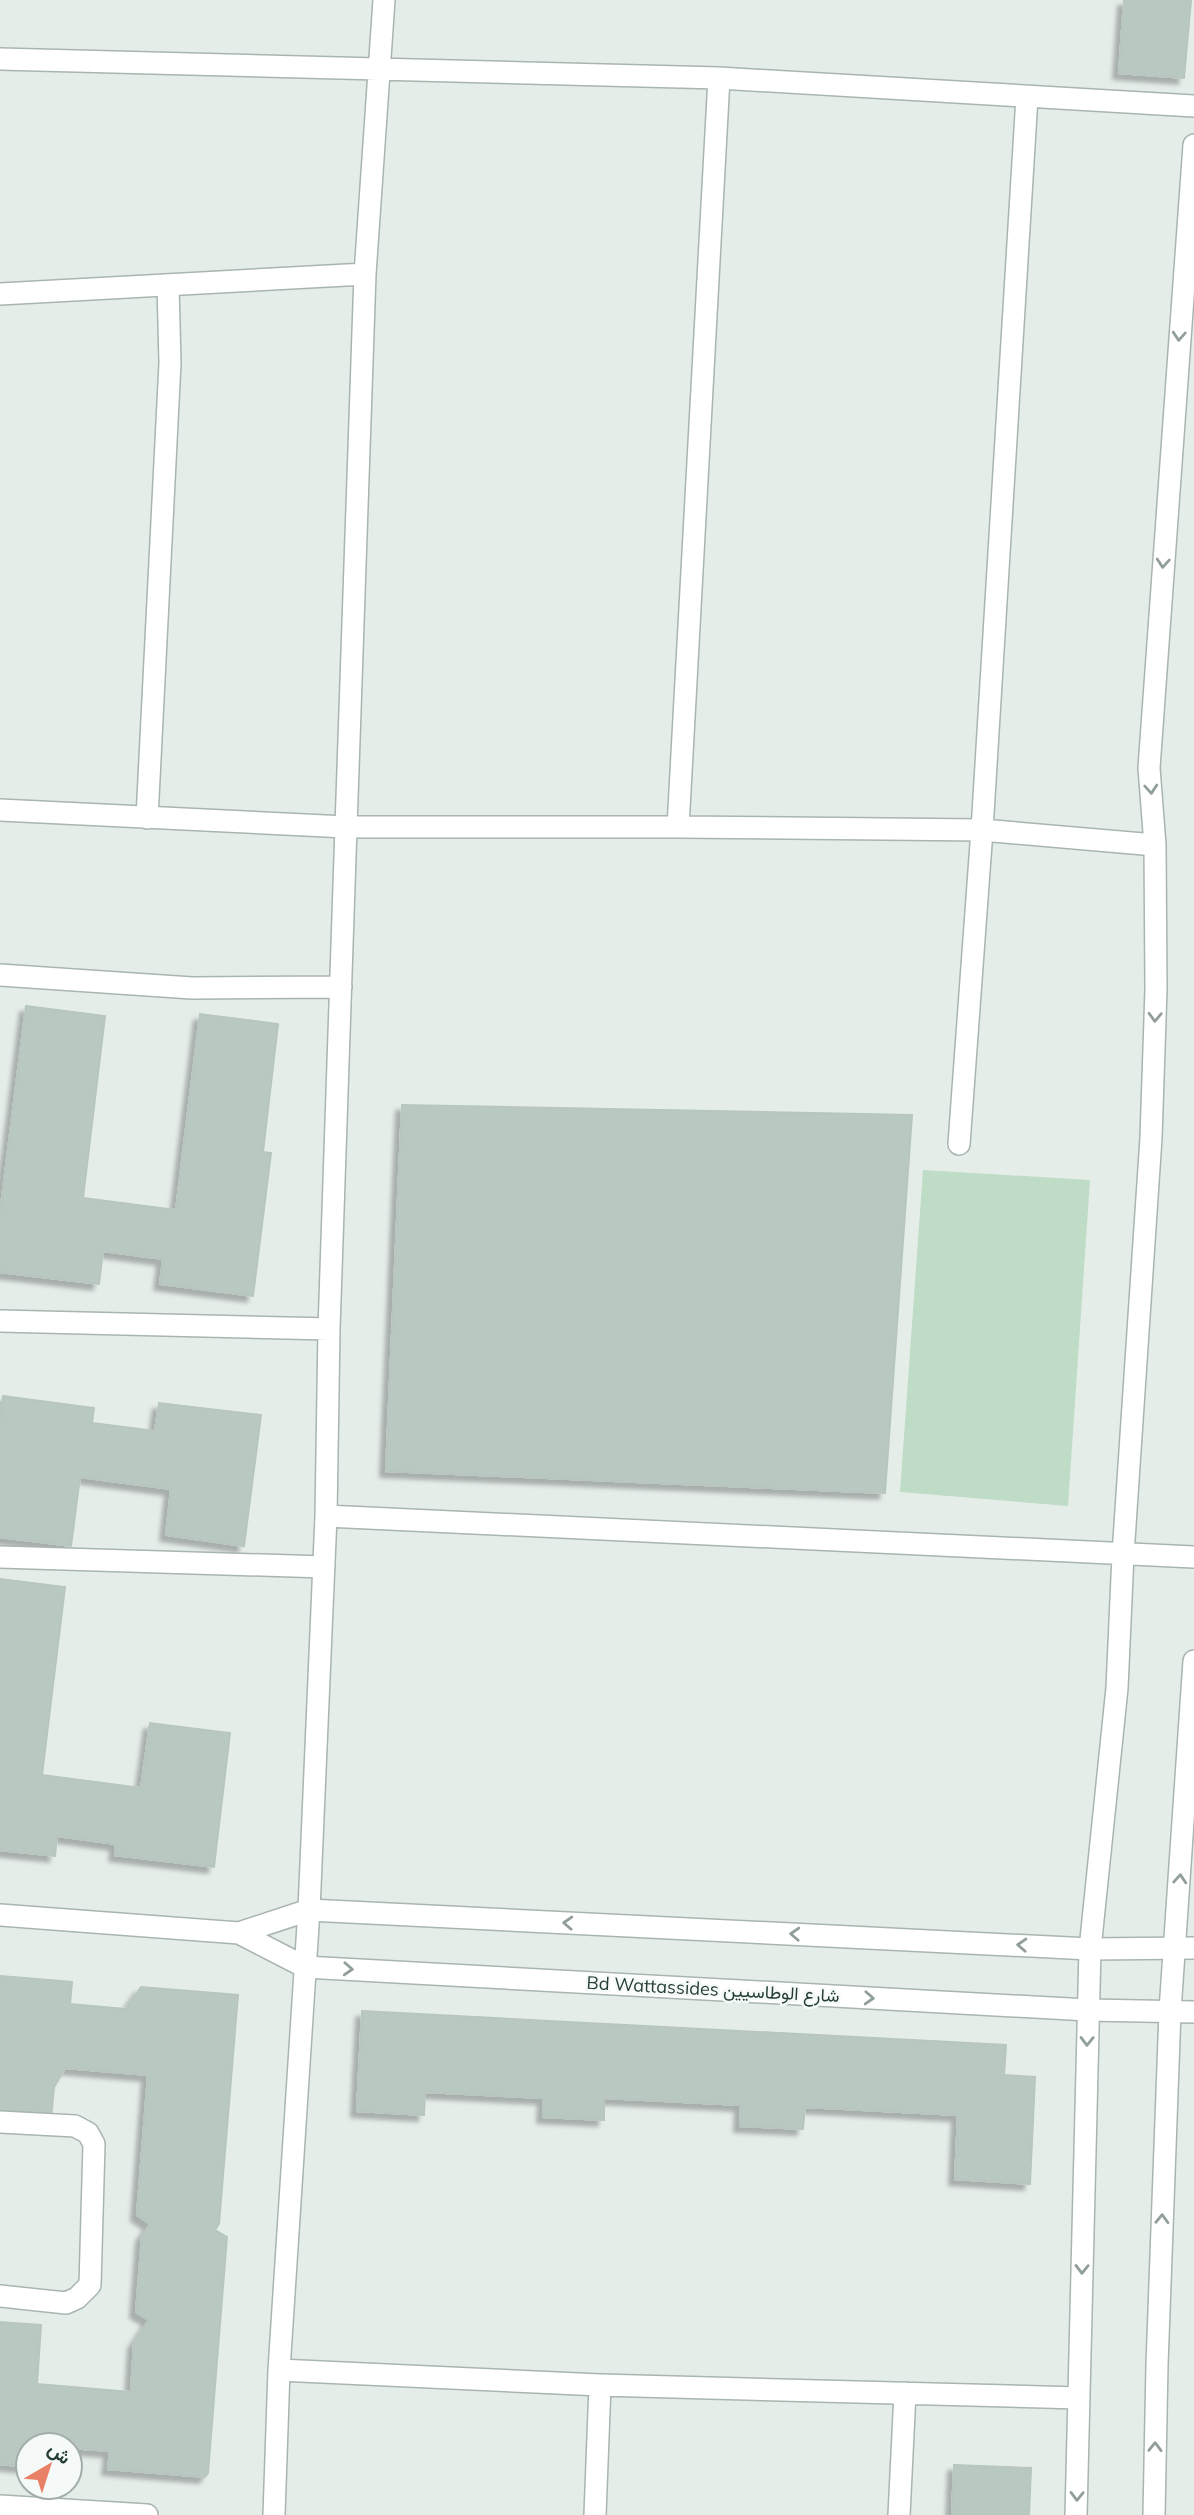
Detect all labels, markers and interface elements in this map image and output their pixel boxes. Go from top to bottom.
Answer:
one-way arrow [1172,330,1187,341]
one-way arrow [1155,557,1170,568]
one-way arrow [1143,784,1158,795]
one-way arrow [1147,1012,1163,1023]
one-way arrow [1172,1873,1187,1884]
one-way arrow [562,1915,573,1930]
one-way arrow [789,1927,800,1942]
one-way arrow [1016,1938,1027,1953]
one-way arrow [343,1961,354,1976]
street label: Bd Wattassides شارع الوطاسيين [586,1971,840,2008]
one-way arrow [864,1990,875,2005]
one-way arrow [1080,2036,1095,2047]
one-way arrow [1155,2214,1170,2225]
one-way arrow [1074,2264,1089,2275]
north arrow [14,2431,84,2501]
text: ش [43,2436,76,2469]
one-way arrow [1148,2441,1163,2452]
one-way arrow [1069,2491,1084,2502]

